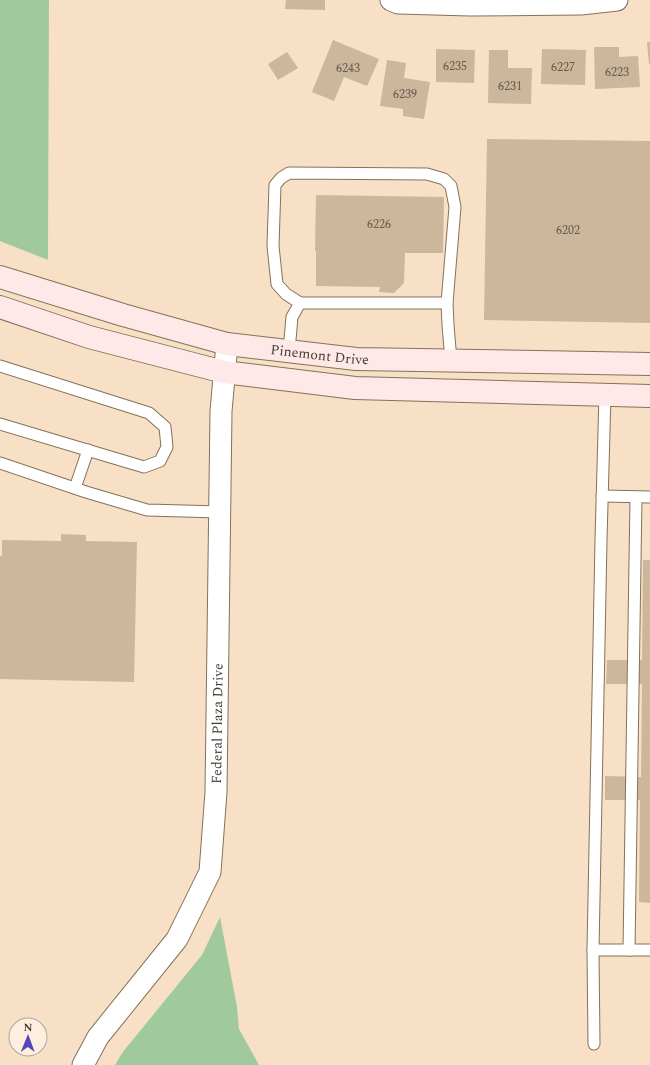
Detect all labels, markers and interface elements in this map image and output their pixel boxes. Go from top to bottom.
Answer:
house number: 6235 [443,57,467,76]
house number: 6227 [551,58,575,77]
house number: 6243 [336,59,360,78]
house number: 6223 [605,63,629,82]
house number: 6231 [498,77,522,96]
house number: 6239 [393,85,417,104]
house number: 6226 [367,215,391,234]
house number: 6202 [556,221,580,240]
street label: Pinemont Drive [269,339,369,370]
street label: Federal Plaza Drive [206,663,228,784]
north arrow [8,1017,48,1057]
text: N [24,1019,33,1036]

